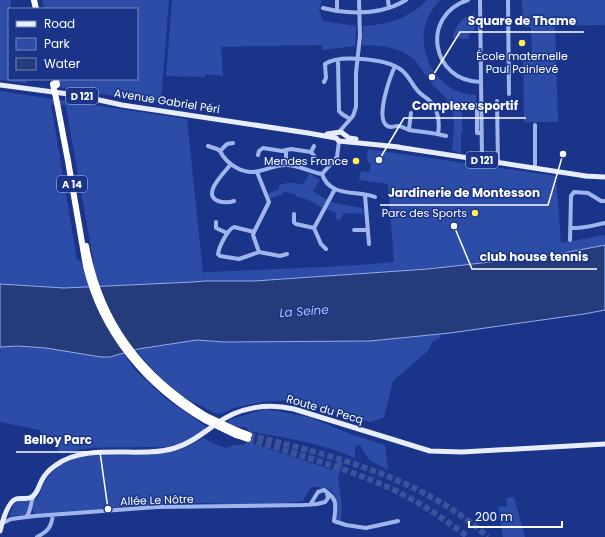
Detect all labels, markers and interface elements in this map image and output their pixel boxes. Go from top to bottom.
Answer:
legend [8,8,138,80]
callout: Square de Thame [460,8,584,32]
text: Square de Thame [468,12,577,29]
text: Road [44,15,75,32]
text: Park [44,35,71,52]
marker: École maternelle Paul Painlevé [517,38,527,48]
place label: École maternelle Paul Painlevé [476,48,568,77]
text: Water [44,55,81,72]
street label: Avenue Gabriel Péri [113,85,221,117]
road number: D 121 [66,88,98,104]
callout: Complexe sportif [404,94,526,118]
text: Complexe sportif [412,97,519,114]
road number: D 121 [466,152,498,168]
place label: Mendes France [264,153,348,169]
marker: Mendes France [351,156,361,166]
road number: A 14 [57,176,87,192]
callout: Jardinerie de Montesson [380,181,548,205]
text: Jardinerie de Montesson [388,184,540,201]
place label: Parc des Sports [382,205,467,221]
marker: Parc des Sports [470,208,480,218]
callout: club house tennis [472,245,597,269]
text: club house tennis [480,248,589,265]
water label: La Seine [279,301,330,321]
street label: Route du Pecq [285,390,365,428]
callout: Belloy Parc [16,428,100,452]
text: Belloy Parc [24,431,92,448]
street label: Allée Le Nôtre [120,491,194,509]
scale bar [469,503,562,529]
text: 200 m [475,508,513,525]

